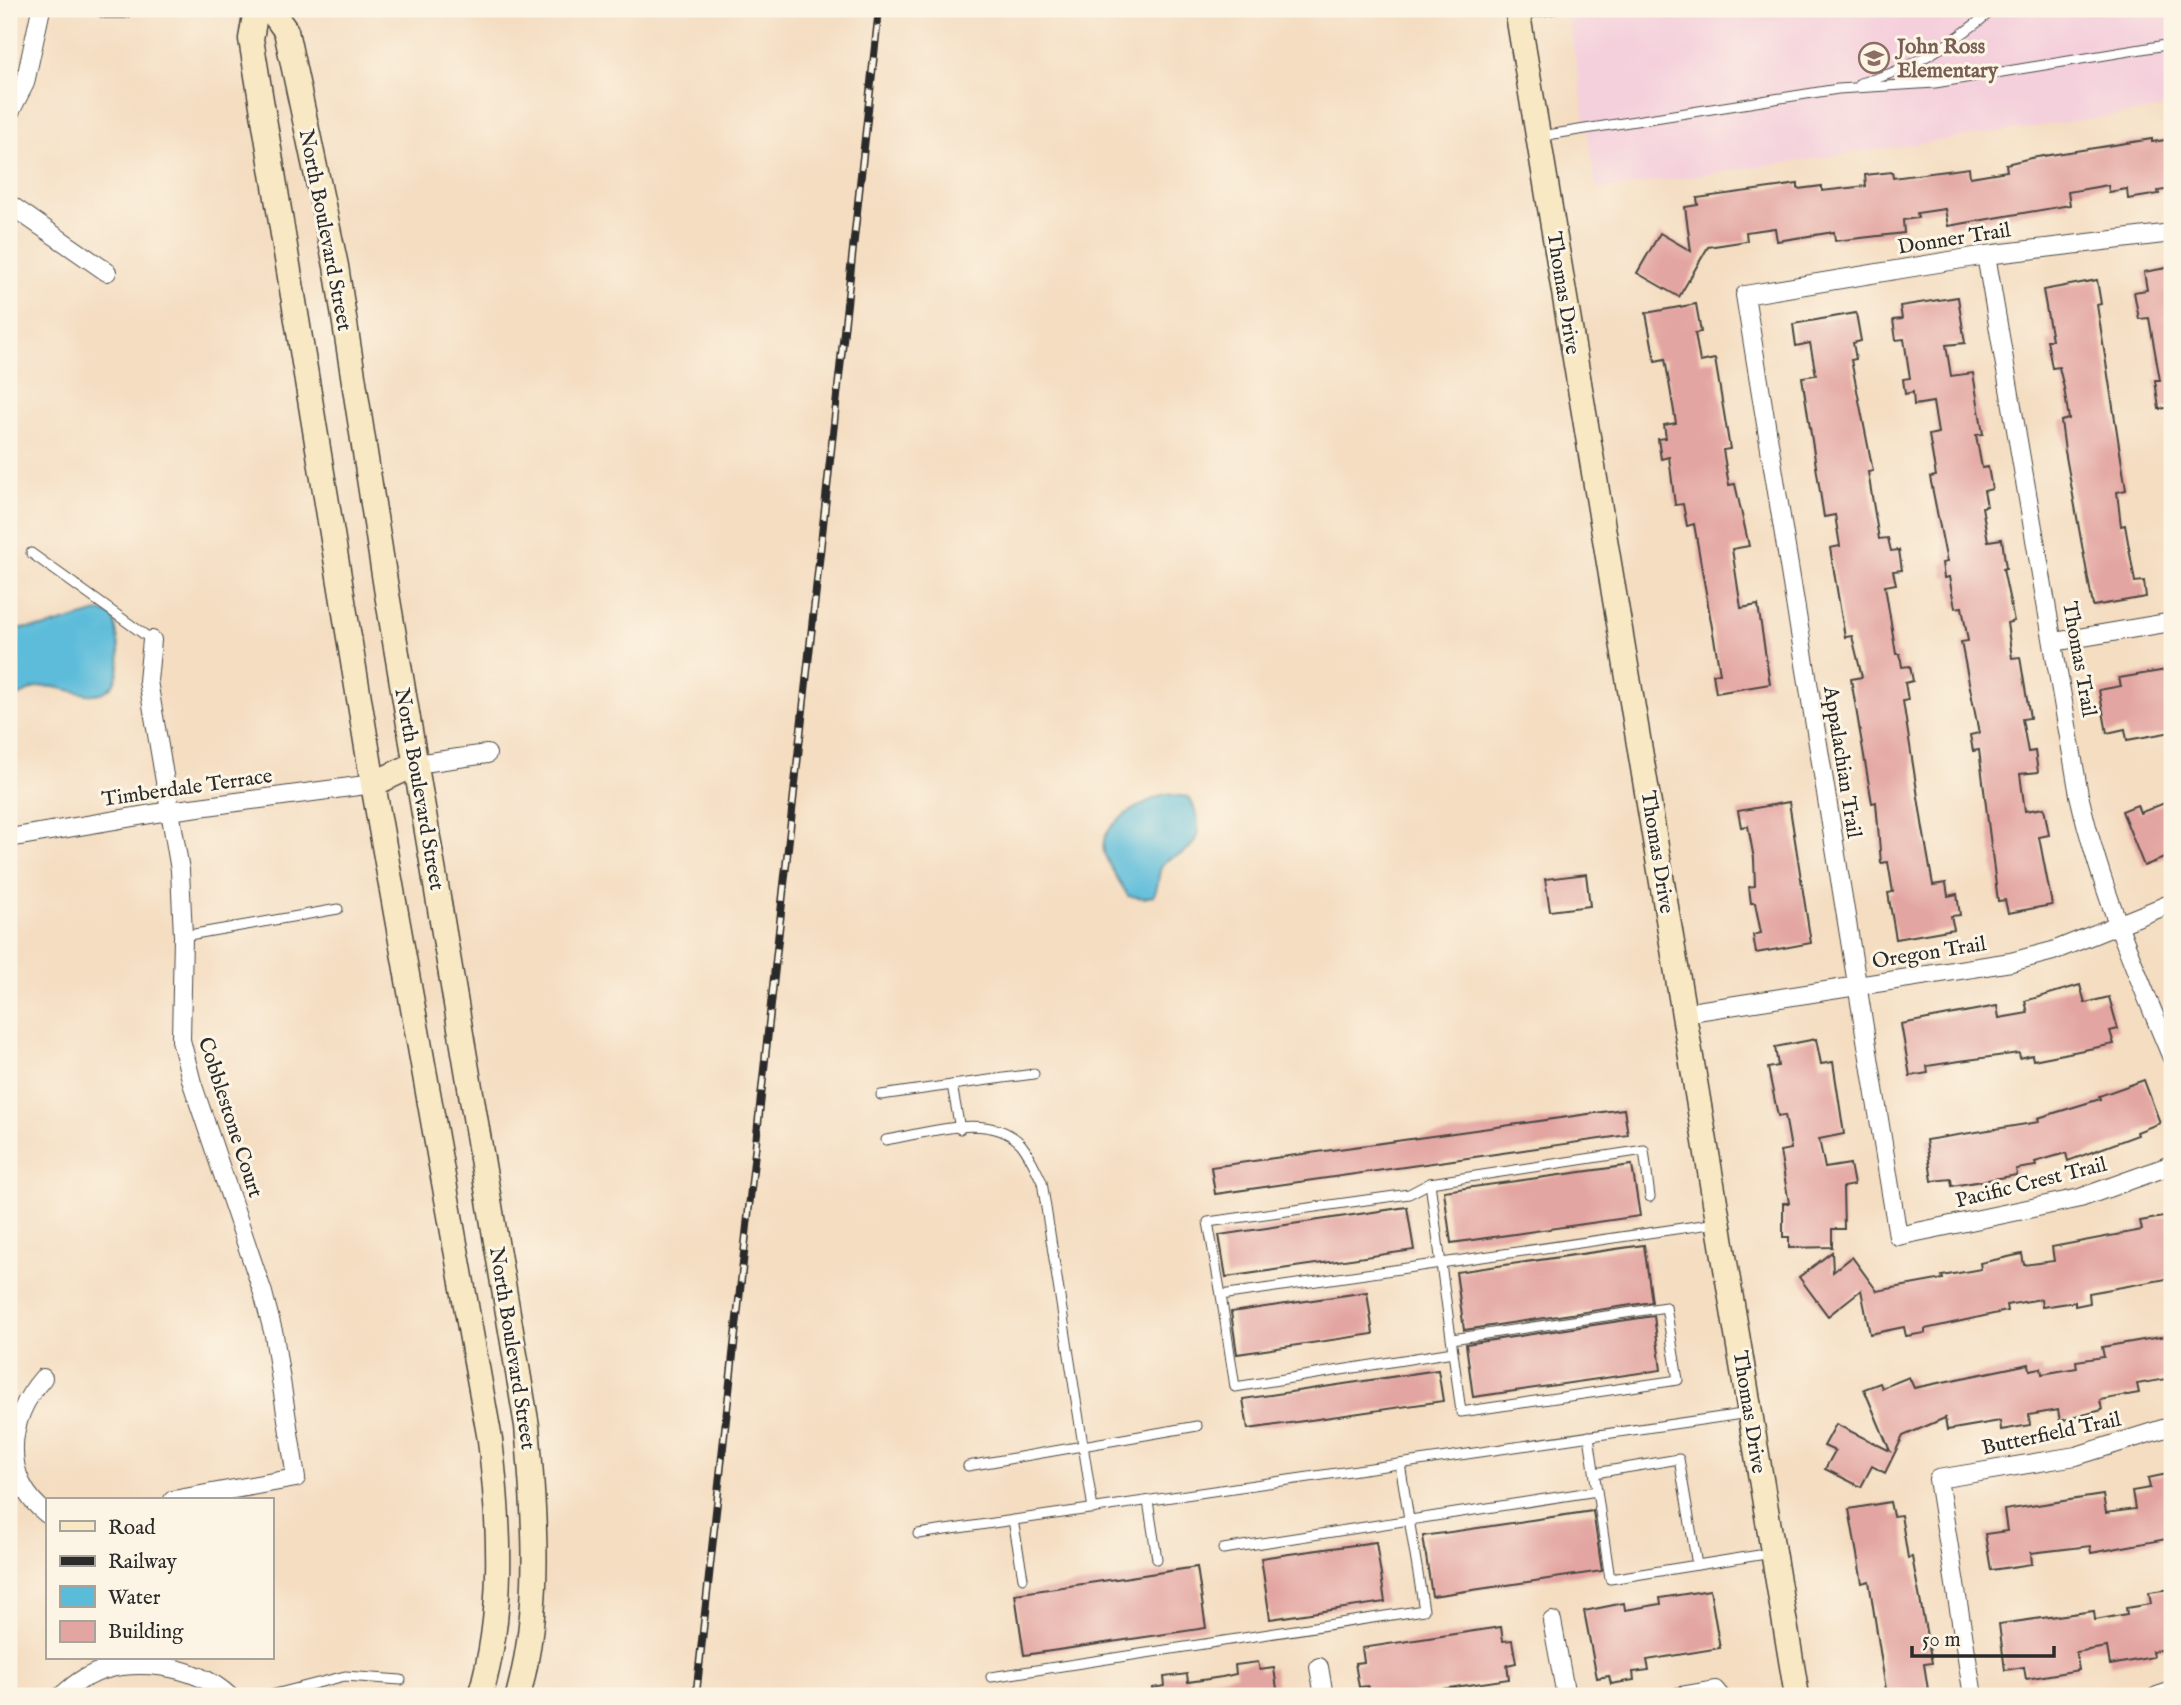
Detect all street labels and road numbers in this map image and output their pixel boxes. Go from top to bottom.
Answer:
street label: North Boulevard Street [292,127,357,333]
street label: Donner Trail [1896,217,2013,262]
street label: Thomas Drive [1539,230,1586,357]
street label: Thomas Trail [2055,599,2102,719]
street label: Appalachian Trail [1816,683,1867,840]
street label: North Boulevard Street [387,686,450,892]
street label: Timberdale Terrace [100,763,275,814]
street label: Thomas Drive [1633,789,1680,916]
street label: Oregon Trail [1870,931,1988,976]
street label: Cobblestone Court [191,1034,268,1201]
street label: Pacific Crest Trail [1953,1152,2110,1215]
street label: North Boulevard Street [482,1245,541,1451]
street label: Thomas Drive [1725,1349,1772,1476]
street label: Butterfield Trail [1979,1406,2124,1462]

